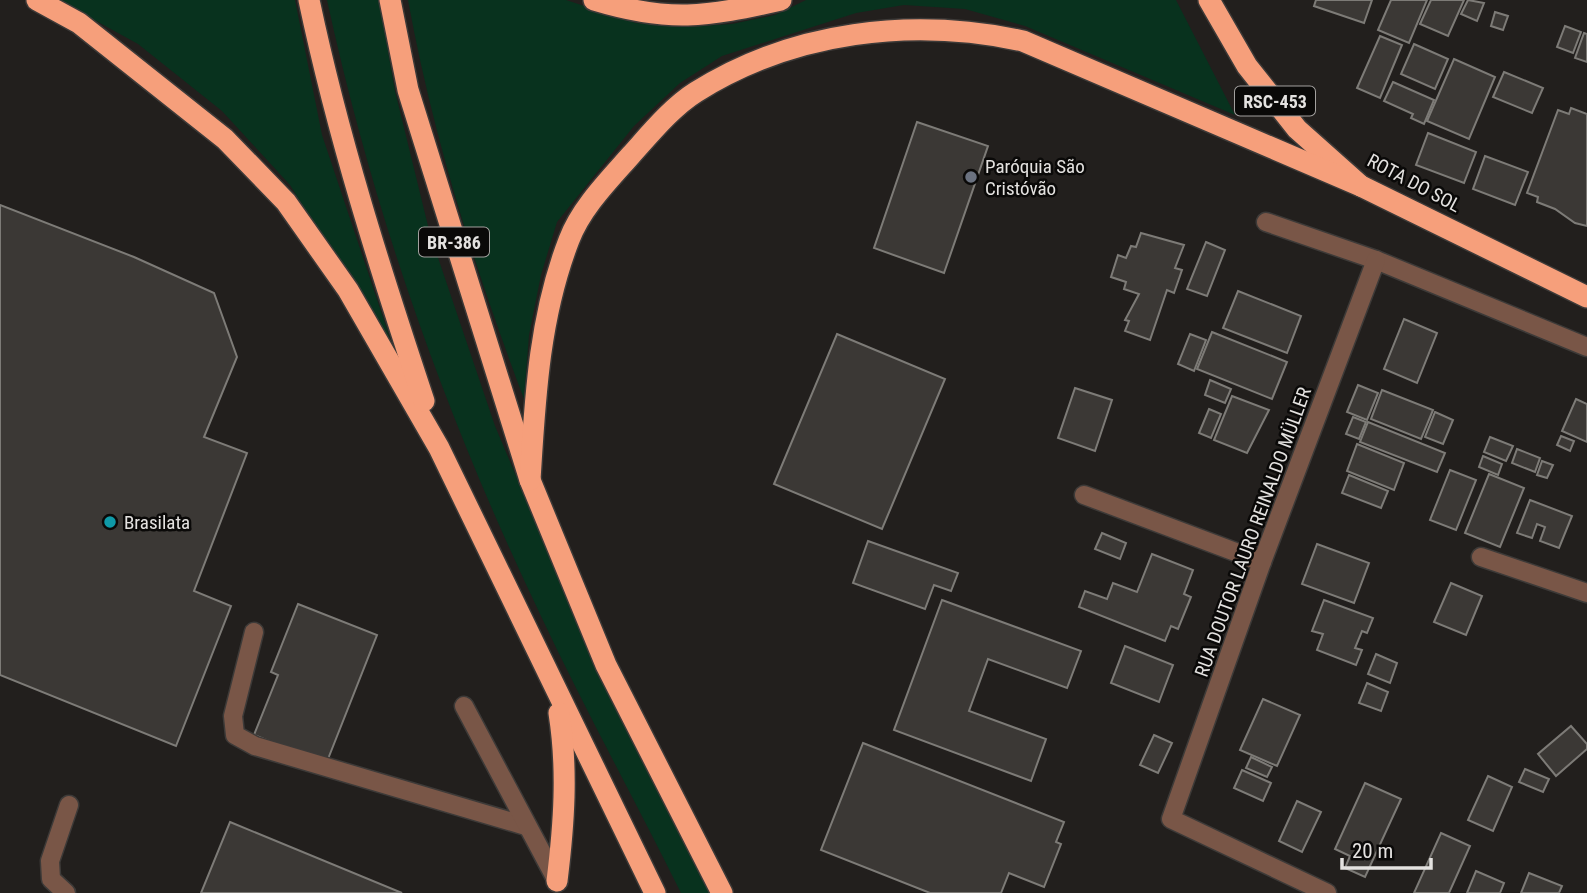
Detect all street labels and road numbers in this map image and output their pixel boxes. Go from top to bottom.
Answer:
road number: RSC-453 [1235,86,1315,116]
street label: ROTA DO SOL [1363,149,1465,217]
road number: BR-386 [419,228,489,256]
street label: RUA DOUTOR LAURO REINALDO MÜLLER [1190,384,1316,680]

